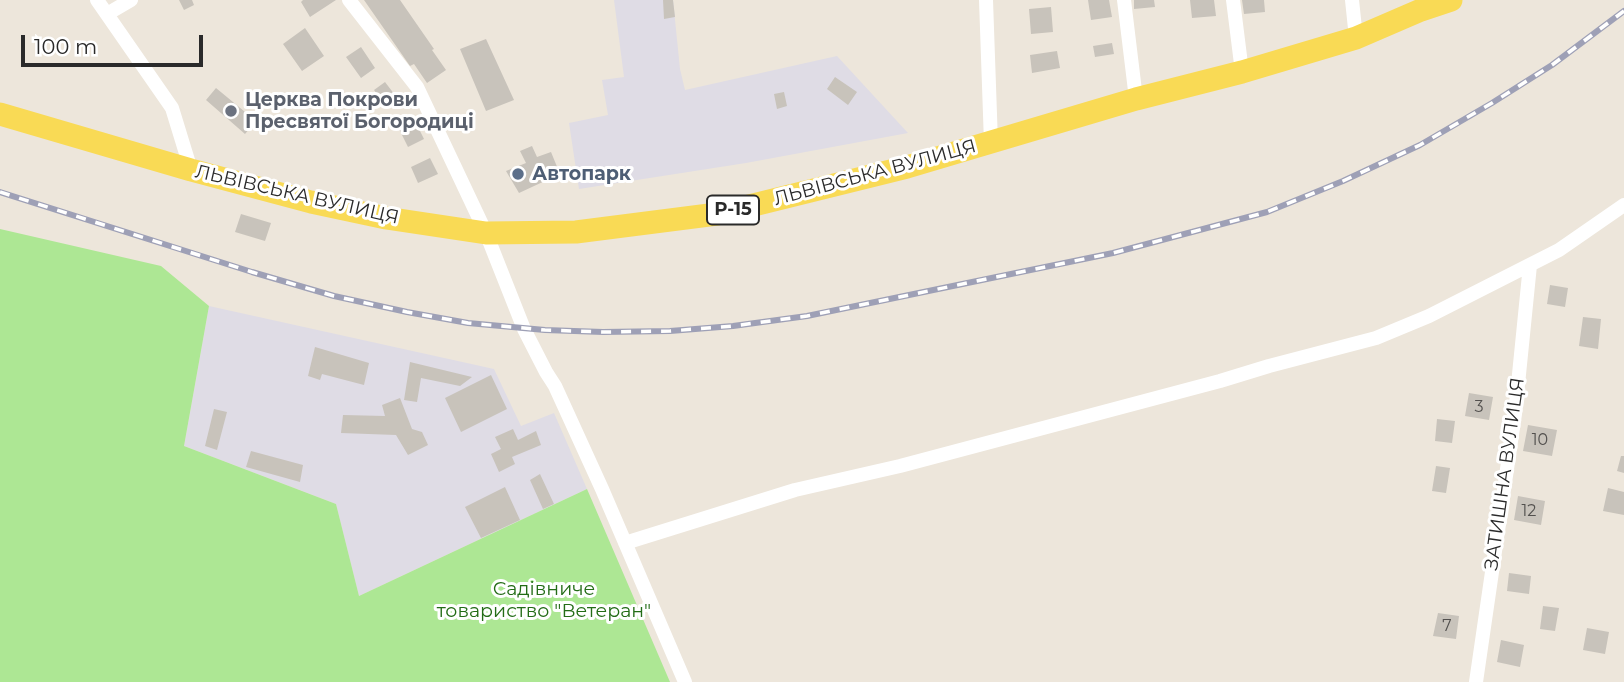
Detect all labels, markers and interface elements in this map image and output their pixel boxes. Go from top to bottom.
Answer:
scale bar [24,21,206,65]
text: 100 m [34,34,97,59]
place label: Церква Покрови Пресвятої Богородиці [245,89,474,133]
marker: Церква Покрови Пресвятої Богородиці [223,103,239,119]
street label: ЛЬВІВСЬКА ВУЛИЦЯ [771,135,979,211]
street label: ЛЬВІВСЬКА ВУЛИЦЯ [193,160,401,230]
place label: Автопарк [532,163,631,185]
marker: Автопарк [510,166,526,182]
road number: Р-15 [707,196,759,224]
street label: ЗАТИШНА ВУЛИЦЯ [1480,376,1530,572]
house number: 3 [1474,397,1484,417]
house number: 10 [1532,430,1548,450]
house number: 12 [1522,501,1536,521]
park label: Садівниче товариство "Ветеран" [437,578,651,622]
house number: 7 [1442,616,1452,636]

